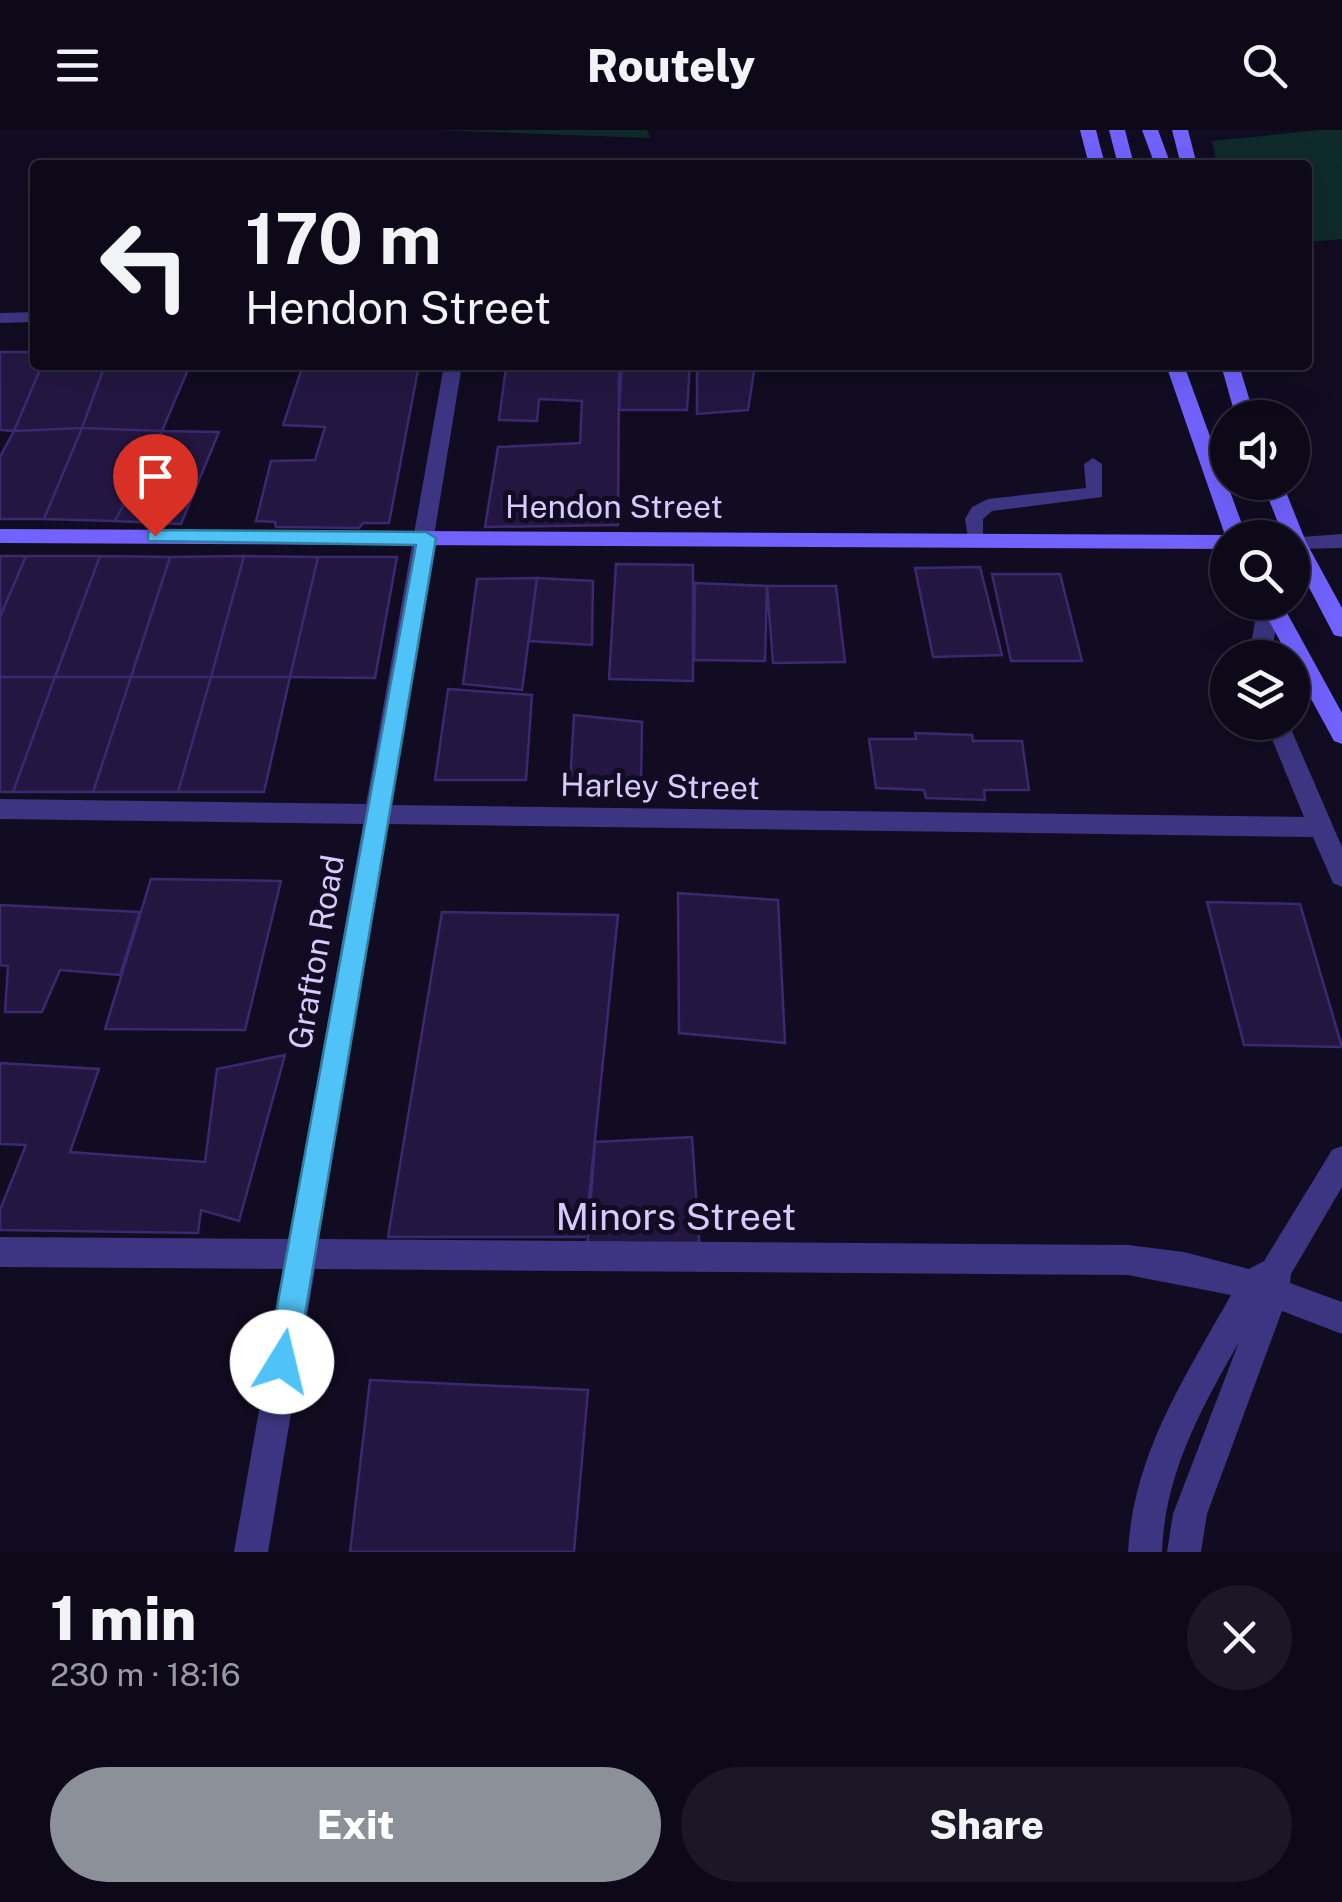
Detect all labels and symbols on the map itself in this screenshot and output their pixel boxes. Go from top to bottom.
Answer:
pin [113,434,198,537]
street label: Hendon Street [505,488,723,525]
street label: Harley Street [560,766,760,806]
street label: Grafton Road [281,852,351,1052]
street label: Minors Street [556,1194,796,1239]
position arrow [230,1310,334,1414]

